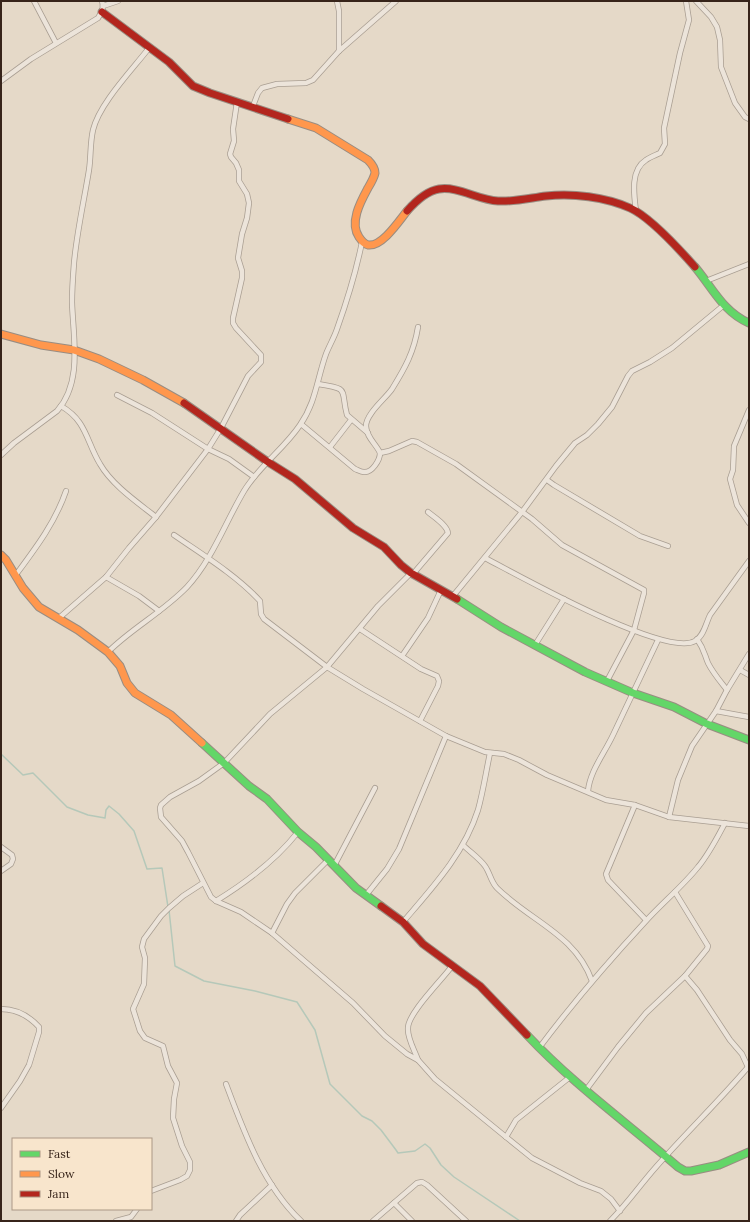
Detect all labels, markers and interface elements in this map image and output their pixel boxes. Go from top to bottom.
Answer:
legend [12,1138,152,1210]
text: Fast [48,1146,71,1161]
text: Slow [48,1166,75,1181]
text: Jam [47,1186,69,1201]

